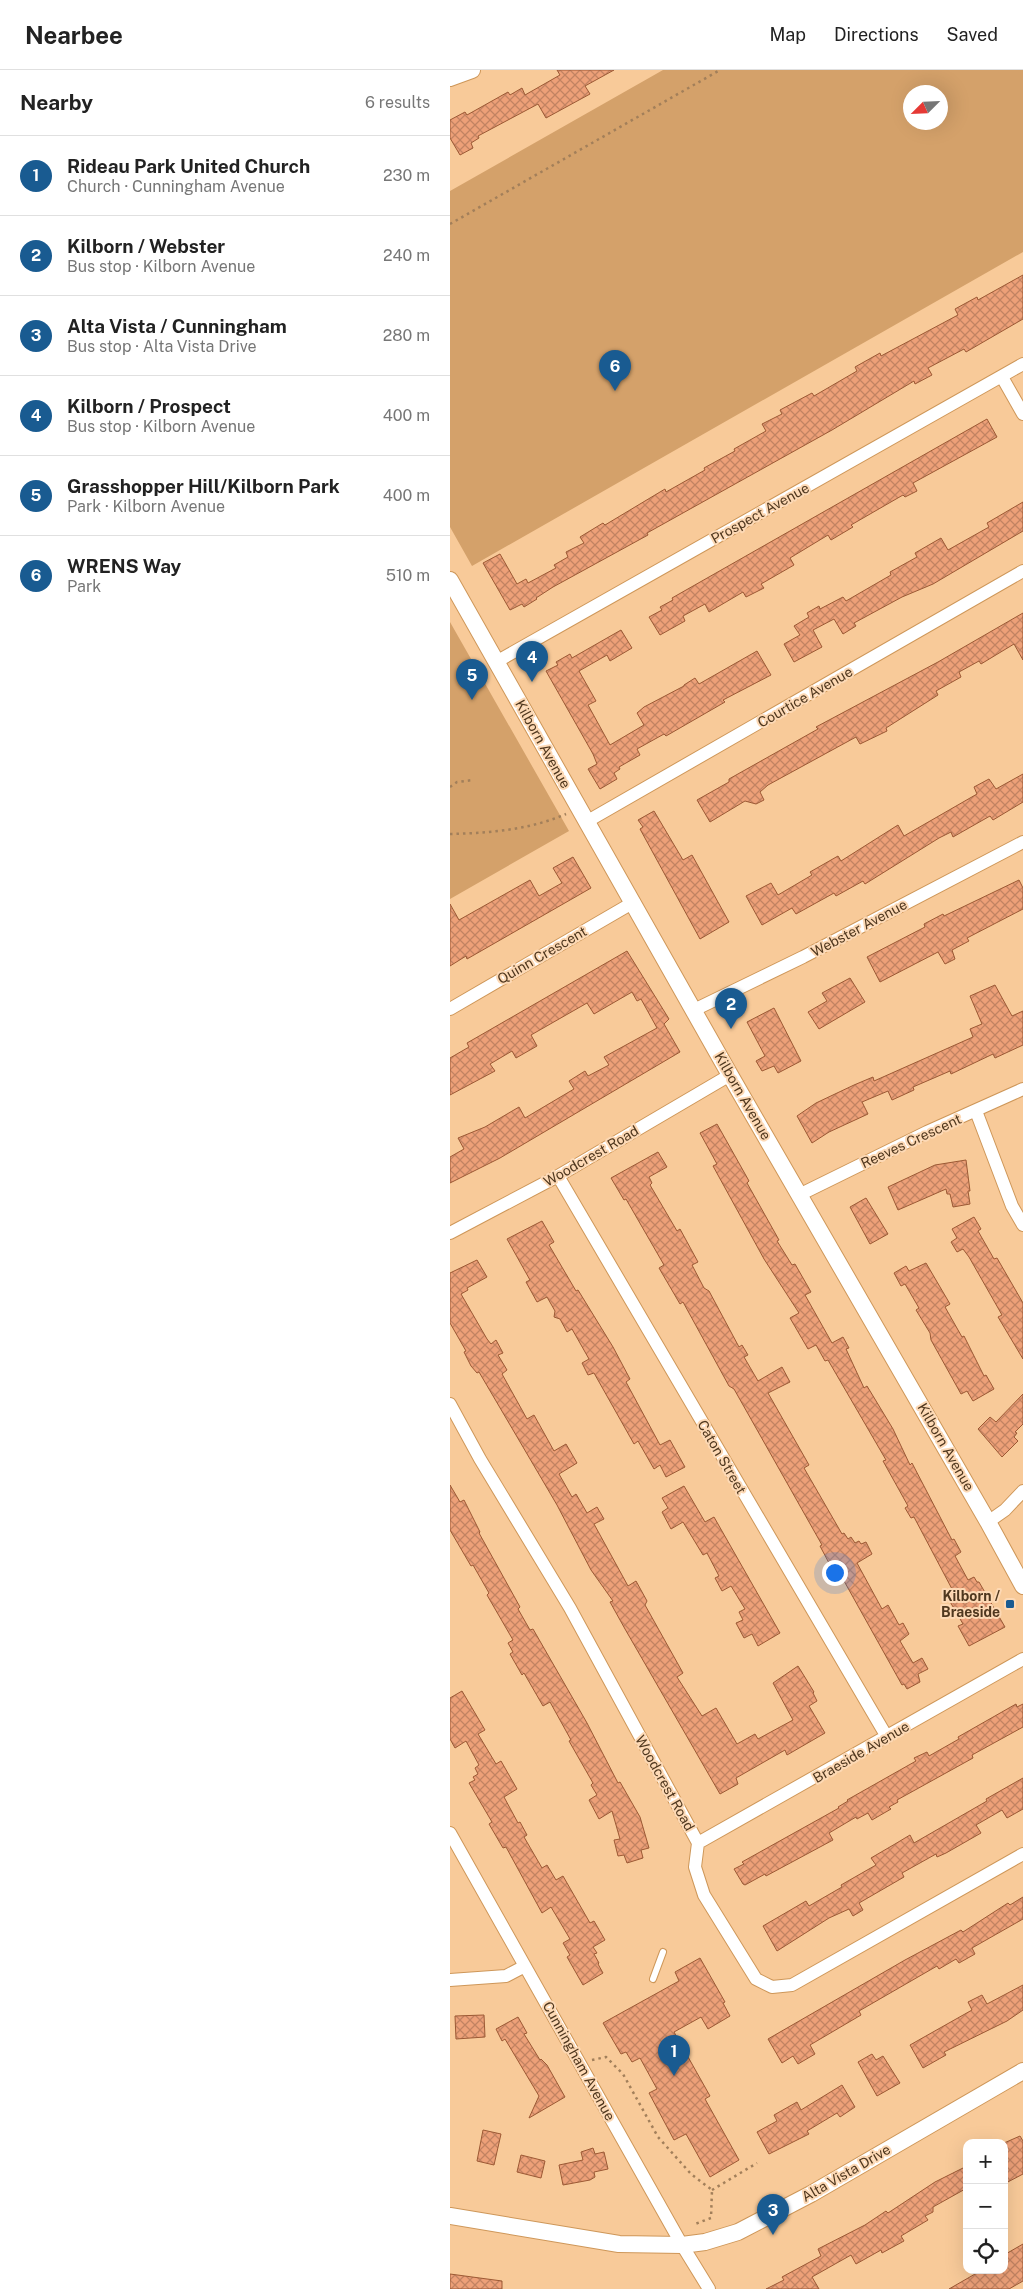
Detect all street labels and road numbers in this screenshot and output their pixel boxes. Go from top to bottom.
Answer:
street label: Prospect Avenue [708,479,812,547]
street label: Courtice Avenue [755,663,855,731]
street label: Kilborn Avenue [512,697,574,791]
street label: Webster Avenue [808,896,910,960]
street label: Quinn Crescent [494,923,590,987]
street label: Kilborn Avenue [711,1049,775,1143]
street label: Reeves Crescent [858,1111,964,1171]
street label: Woodcrest Road [541,1122,641,1190]
street label: Kilborn Avenue [914,1400,978,1494]
street label: Caton Street [694,1417,750,1497]
street label: Braeside Avenue [810,1718,912,1786]
street label: Woodcrest Road [632,1733,698,1833]
street label: Cunningham Avenue [540,1999,618,2123]
street label: Alta Vista Drive [799,2141,893,2205]

